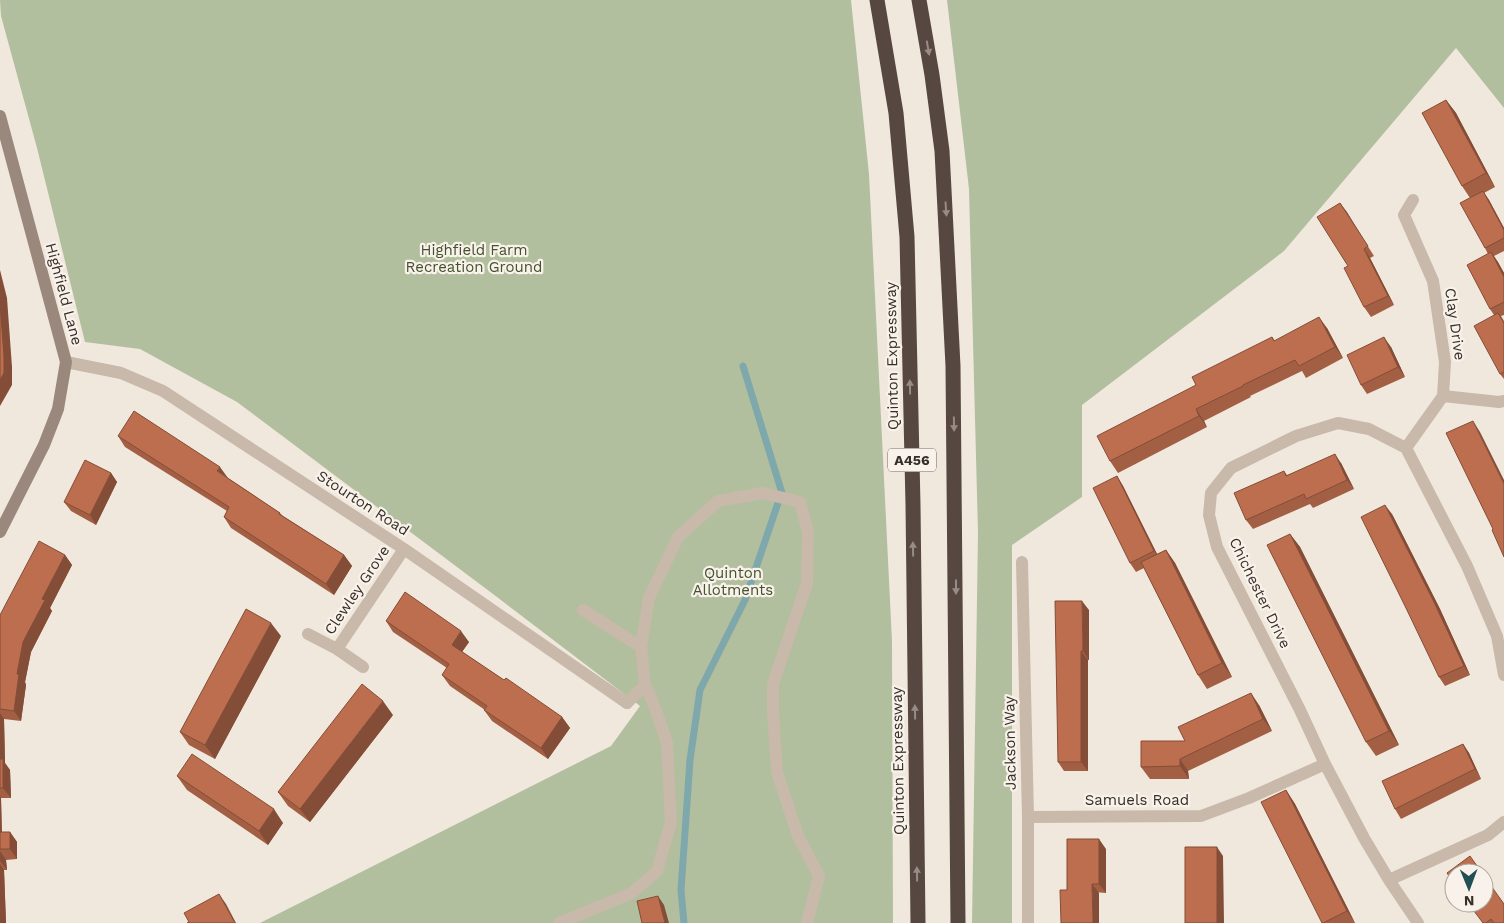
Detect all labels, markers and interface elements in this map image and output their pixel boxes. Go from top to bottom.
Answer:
one-way arrow [924,40,932,56]
one-way arrow [942,202,950,218]
street label: Highfield Lane [42,241,86,347]
park label: Highfield Farm Recreation Ground [406,241,542,276]
street label: Quinton Expressway [882,281,902,430]
street label: Clay Drive [1441,287,1469,361]
one-way arrow [906,379,914,395]
one-way arrow [950,416,958,432]
road number: A456 [888,448,936,472]
street label: Stourton Road [314,467,412,539]
street label: Chichester Drive [1225,535,1295,651]
one-way arrow [909,541,917,557]
street label: Clewley Grove [321,542,393,638]
park label: Quinton Allotments [693,564,773,599]
one-way arrow [952,579,960,595]
street label: Quinton Expressway [888,686,908,835]
street label: Jackson Way [1000,696,1020,790]
one-way arrow [911,704,919,720]
street label: Samuels Road [1085,791,1189,809]
north arrow [1444,863,1494,913]
one-way arrow [913,866,921,882]
text: N [1464,893,1475,909]

